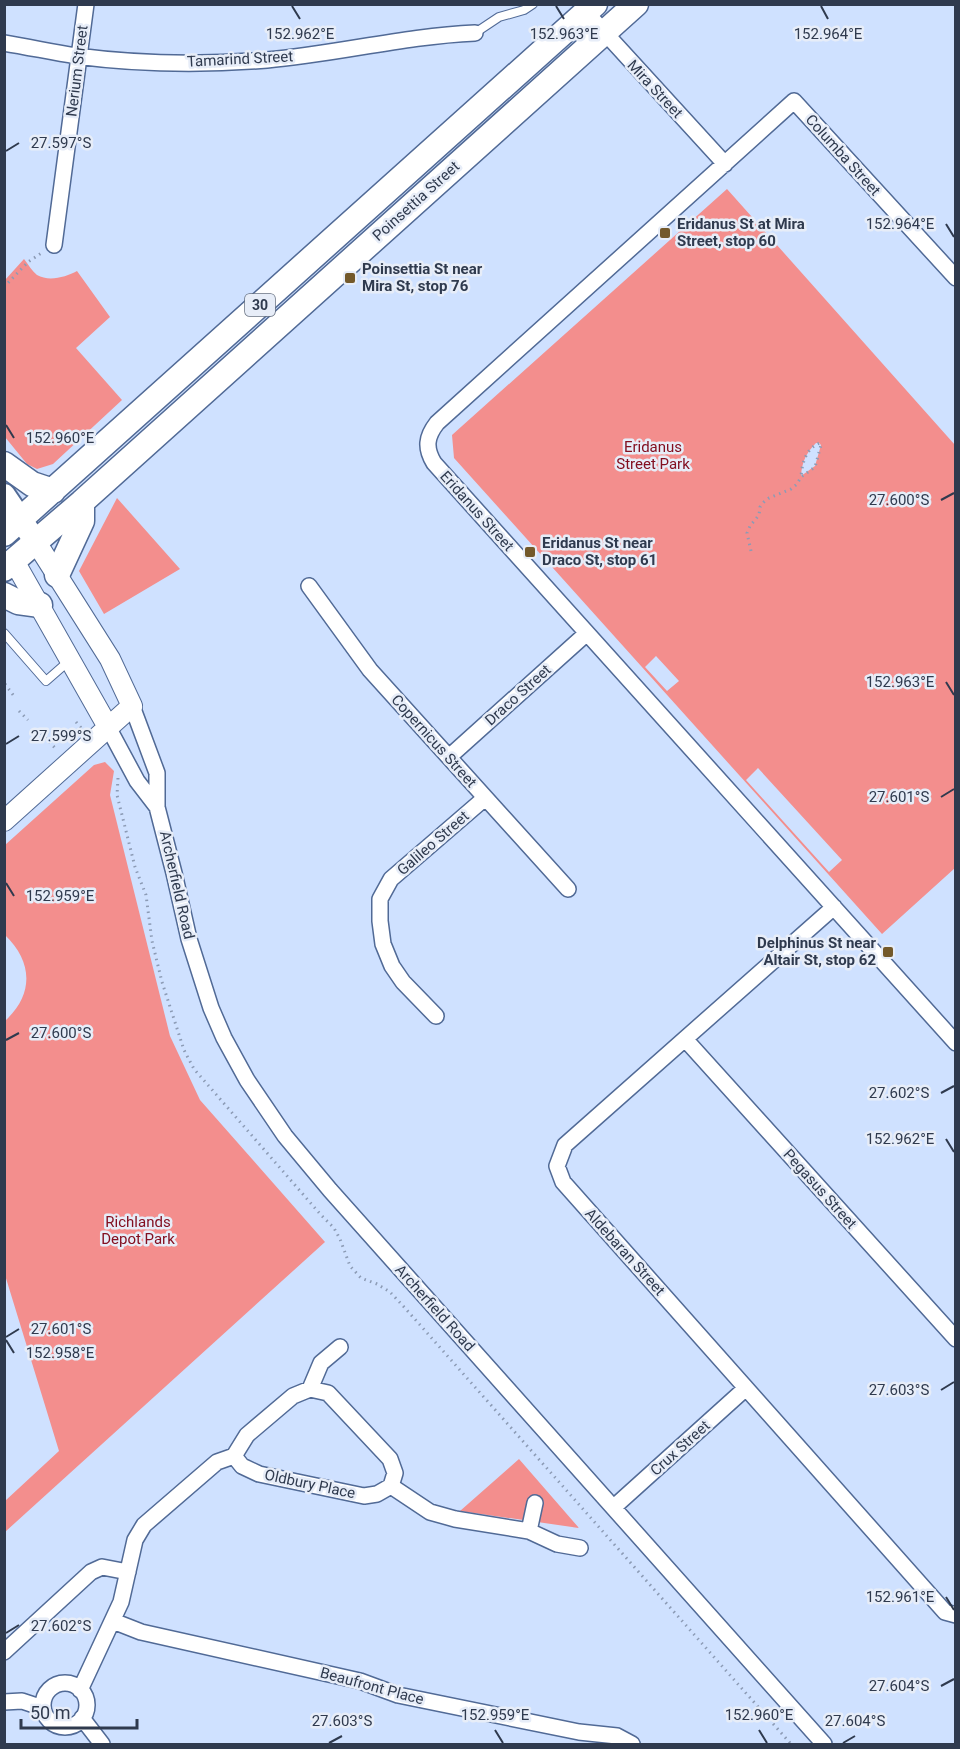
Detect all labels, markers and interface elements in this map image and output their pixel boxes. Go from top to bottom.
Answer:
street label: Nerium Street [62,24,92,118]
text: 152.962°E [266,25,335,43]
text: 152.963°E [530,25,599,43]
text: 152.964°E [794,25,863,43]
street label: Tamarind Street [186,47,294,71]
street label: Mira Street [624,56,687,122]
street label: Columba Street [802,111,884,199]
text: 27.597°S [31,134,91,152]
street label: Poinsettia Street [369,157,463,245]
place label: Eridanus St at Mira Street, stop 60 [677,215,805,250]
text: 152.964°E [866,215,935,233]
marker: Eridanus St at Mira Street, stop 60 [658,226,672,240]
place label: Poinsettia St near Mira St, stop 76 [362,260,483,295]
marker: Poinsettia St near Mira St, stop 76 [343,271,357,285]
road number: 30 [245,294,275,316]
text: 152.960°E [26,429,95,447]
park label: Eridanus Street Park [616,438,690,473]
street label: Eridanus Street [436,467,518,555]
text: 27.600°S [869,491,929,509]
place label: Eridanus St near Draco St, stop 61 [542,534,657,569]
marker: Eridanus St near Draco St, stop 61 [523,545,537,559]
street label: Draco Street [481,661,555,729]
text: 152.963°E [866,673,935,691]
street label: Copernicus Street [388,691,481,791]
text: 27.599°S [31,727,91,745]
text: 27.601°S [869,788,929,806]
street label: Galileo Street [393,807,473,879]
street label: Archerfield Road [156,829,198,941]
text: 152.959°E [26,887,95,905]
place label: Delphinus St near Altair St, stop 62 [757,934,876,969]
marker: Delphinus St near Altair St, stop 62 [881,945,895,959]
text: 27.600°S [31,1024,91,1042]
text: 27.602°S [869,1084,929,1102]
text: 152.962°E [866,1130,935,1148]
street label: Pegasus Street [780,1145,861,1233]
street label: Aldebaran Street [581,1205,669,1299]
park label: Richlands Depot Park [101,1213,175,1248]
street label: Archerfield Road [391,1261,479,1355]
text: 27.601°S [31,1320,91,1338]
text: 152.958°E [26,1344,95,1362]
text: 27.603°S [869,1381,929,1399]
street label: Crux Street [647,1417,714,1479]
street label: Oldbury Place [263,1466,357,1502]
text: 152.961°E [866,1588,935,1606]
text: 27.602°S [31,1617,91,1635]
street label: Beaufront Place [318,1664,426,1708]
text: 27.604°S [869,1677,929,1695]
scale bar [21,1692,136,1730]
text: 50 m [30,1702,70,1723]
text: 152.959°E [461,1706,530,1724]
text: 152.960°E [725,1706,794,1724]
text: 27.603°S [312,1712,372,1730]
text: 27.604°S [825,1712,885,1730]

